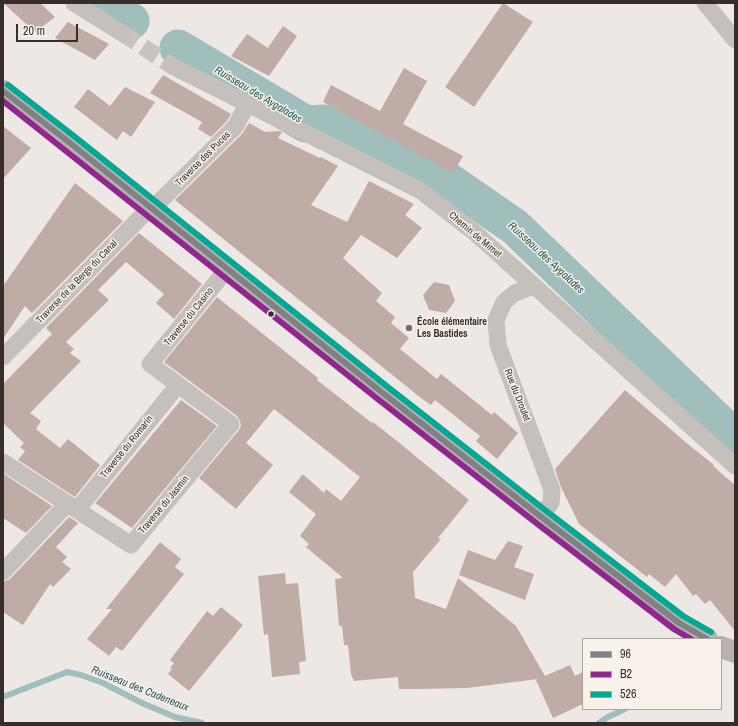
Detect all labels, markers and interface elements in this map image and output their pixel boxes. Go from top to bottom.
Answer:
scale bar [18,16,80,42]
text: 20 m [23,23,45,39]
water label: Ruisseau des Aygalades [212,64,304,126]
street label: Traverse des Puces [173,129,233,189]
street label: Chemin de Mimet [446,209,504,261]
water label: Ruisseau des Aygalades [505,219,587,297]
street label: Traverse de la Berge du Canal [34,238,120,326]
street label: Traverse du Casino [162,285,216,349]
unlabelled marker [266,309,276,319]
place label: École élémentaire Les Bastides [417,316,487,340]
marker: École élémentaire Les Bastides [404,323,414,333]
street label: Rue du Droulet [502,367,532,423]
street label: Traverse du Romarin [98,413,156,481]
street label: Traverse du Jasmin [136,474,192,536]
legend [582,638,722,710]
text: 96 [620,646,631,662]
water label: Ruisseau des Cadeneaux [89,663,191,715]
text: B2 [620,666,632,682]
text: 526 [620,686,636,702]

